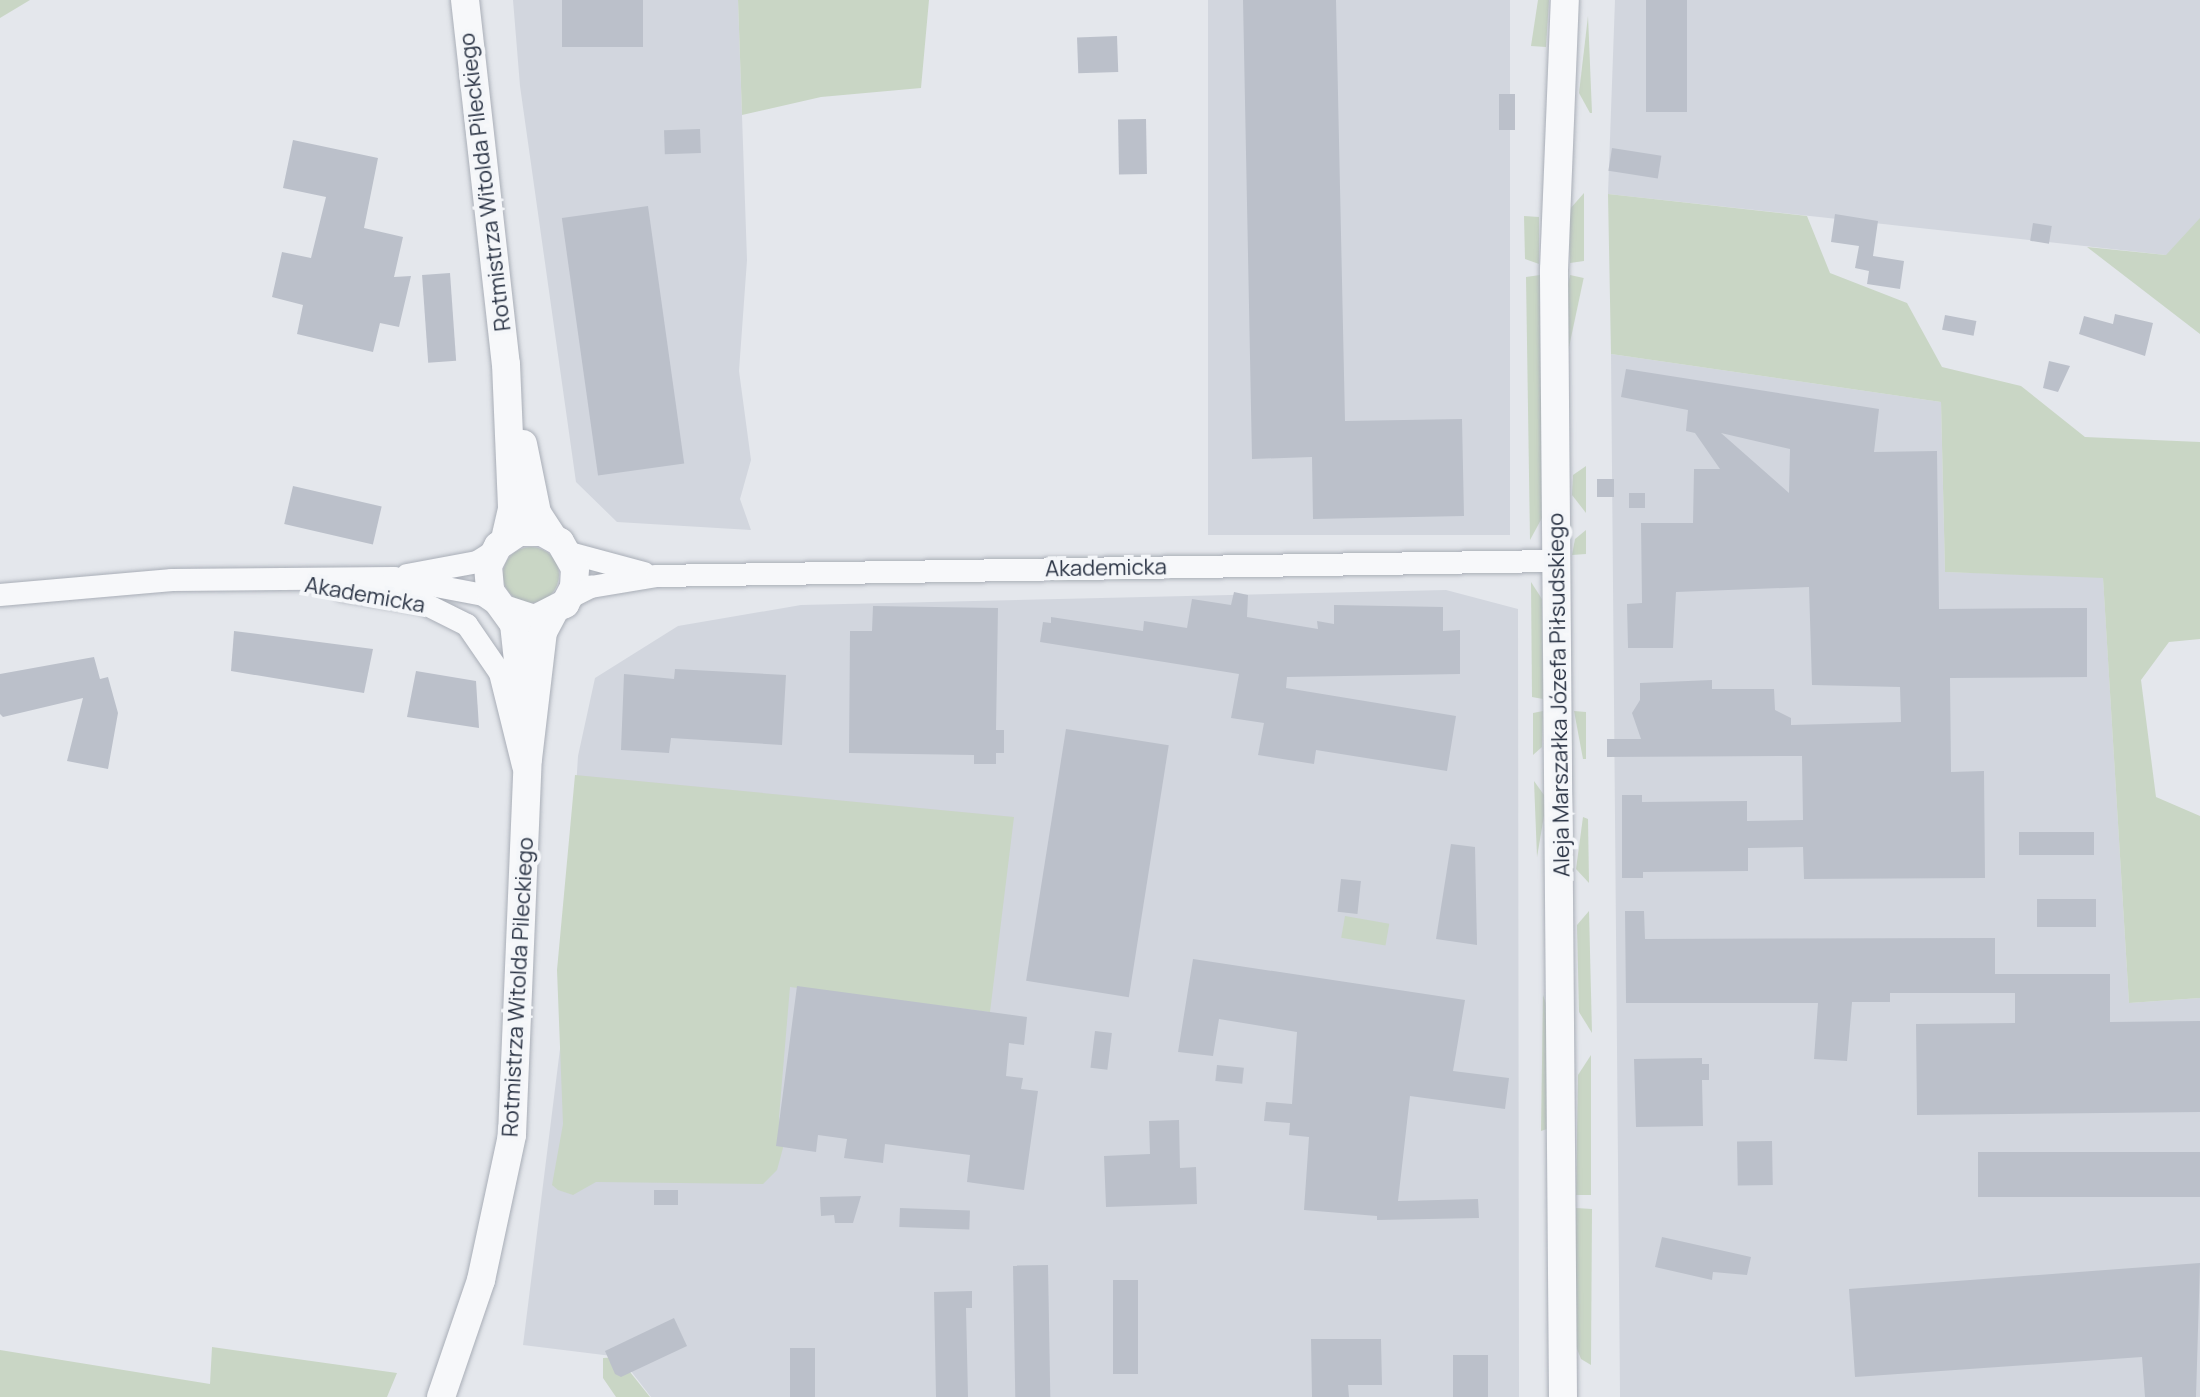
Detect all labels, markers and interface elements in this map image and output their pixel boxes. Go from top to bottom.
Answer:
street label: Rotmistrza Witolda Pileckiego [454,31,516,333]
street label: Aleja Marszałka Józefa Piłsudskiego [1543,513,1575,877]
street label: Akademicka [1045,554,1167,582]
street label: Akademicka [303,571,427,619]
street label: Rotmistrza Witolda Pileckiego [497,836,539,1138]

